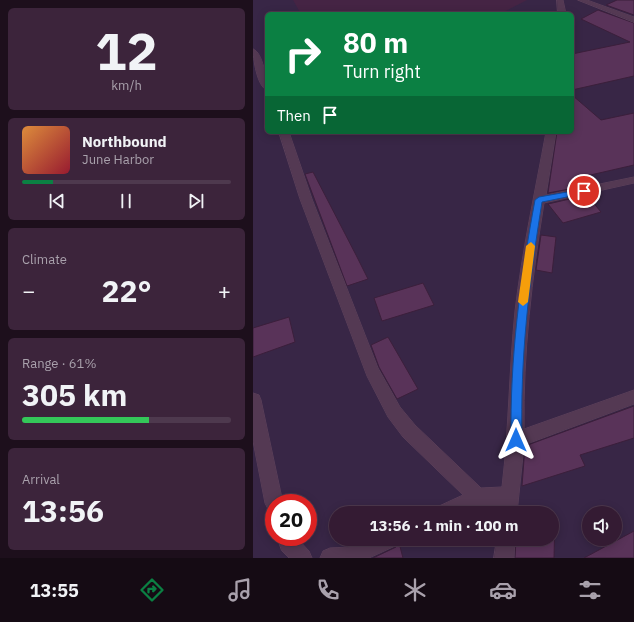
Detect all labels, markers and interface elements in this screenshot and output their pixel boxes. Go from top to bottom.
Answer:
text: 12 [95,17,158,84]
text: 80 m [343,24,408,61]
icon: right [277,28,329,80]
text: Turn right [343,60,421,83]
text: km/h [111,77,142,94]
icon: arrive [319,104,341,126]
text: Then [277,106,311,125]
text: Northbound [82,132,167,151]
text: June Harbor [82,151,154,168]
pin [567,174,601,208]
icon: arrive [573,180,595,202]
icon: previous [46,190,68,212]
icon: pause [115,190,137,212]
icon: next [185,190,207,212]
text: Climate [22,251,67,268]
text: 22° [101,271,152,310]
text: − [22,276,35,305]
text: + [218,276,231,305]
text: Range · 61% [22,355,96,372]
text: 305 km [22,375,127,414]
position arrow [495,419,537,461]
text: Arrival [22,471,60,488]
text: 13:56 [22,491,104,530]
speed limit sign: 20 [265,494,317,546]
map controls [582,506,622,546]
button: sound [582,506,622,546]
text: 13:56 · 1 min · 100 m [370,516,518,535]
icon: directions [138,576,166,604]
icon: music [226,576,254,604]
icon: phone [314,576,342,604]
icon: climate [401,576,429,604]
icon: car [489,576,517,604]
icon: filters [576,576,604,604]
text: 13:55 [30,579,79,602]

